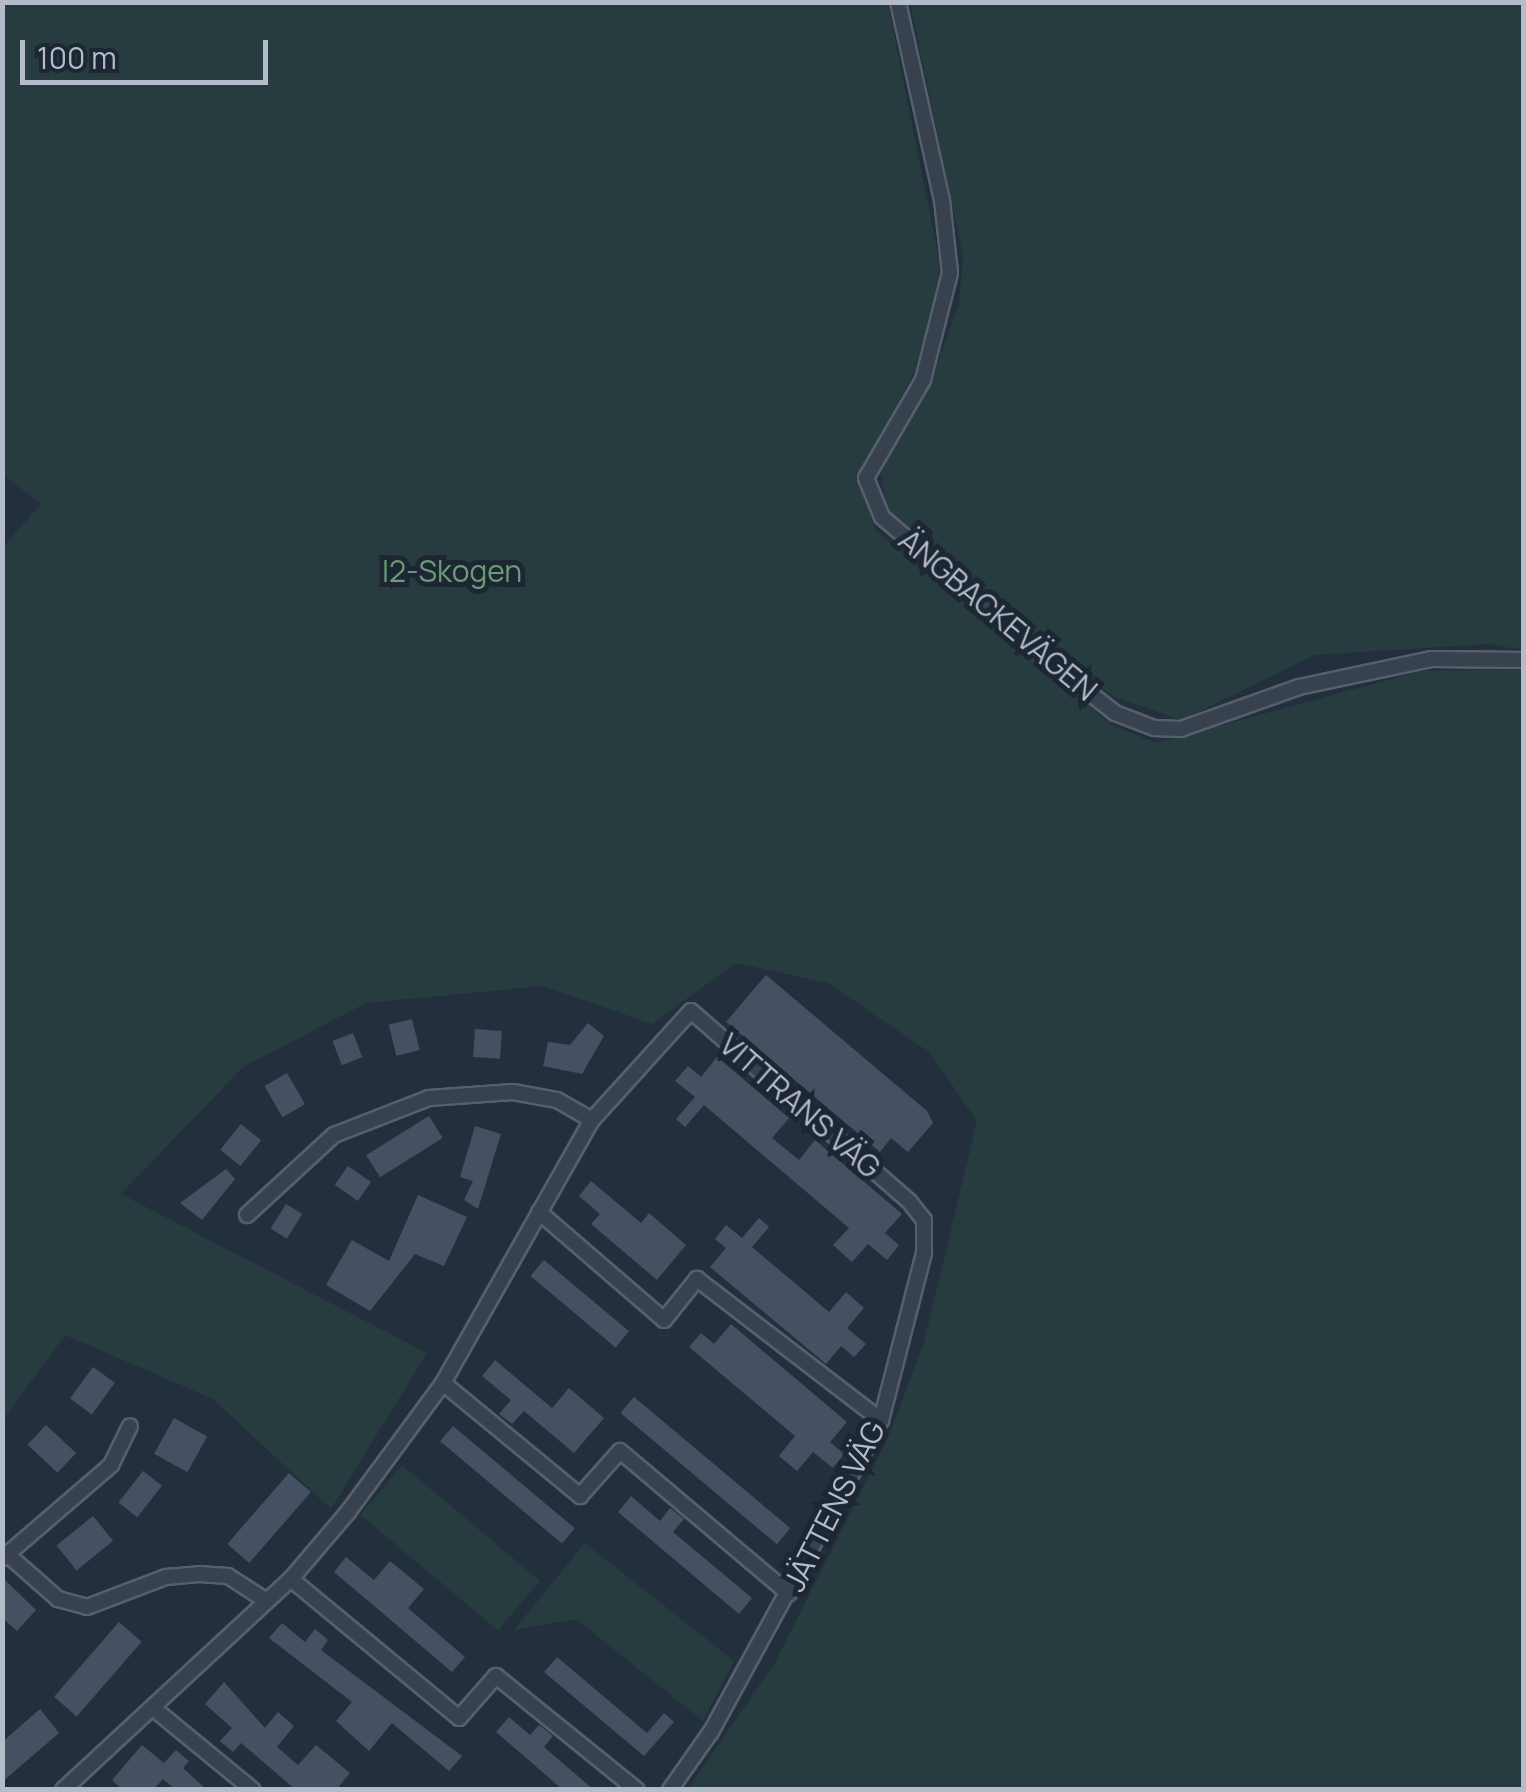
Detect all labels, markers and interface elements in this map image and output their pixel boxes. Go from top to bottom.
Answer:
scale bar [25,20,272,82]
text: 100 m [37,37,117,78]
street label: ÄNGBACKEVÄGEN [892,522,1104,708]
park label: I2-Skogen [382,553,522,589]
street label: VITTRANS VÄG [712,1026,888,1186]
street label: JÄTTENS VÄG [776,1415,892,1597]

